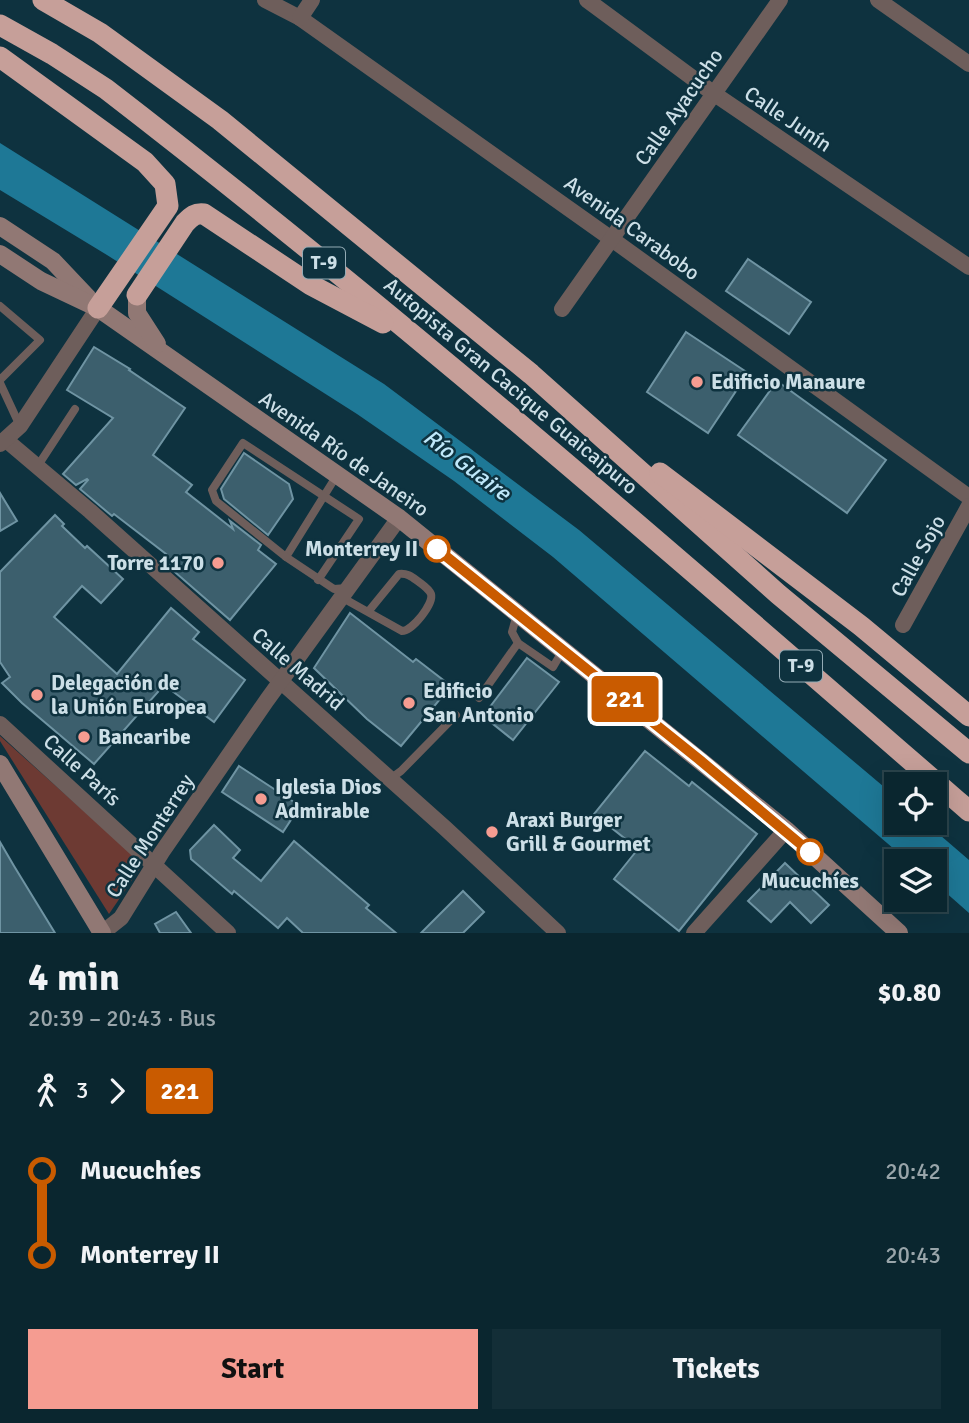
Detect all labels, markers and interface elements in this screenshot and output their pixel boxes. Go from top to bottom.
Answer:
street label: Calle Ayacucho [629,44,729,170]
street label: Calle Junín [739,80,837,158]
street label: Avenida Carabobo [559,170,705,286]
road number: T-9 [303,247,345,278]
street label: Autopista Gran Cacique Guaicaipuro [379,272,643,500]
place label: Edificio Manaure [711,369,866,395]
marker: Edificio Manaure [689,374,705,390]
street label: Avenida Río de Janeiro [254,386,434,522]
water label: Río Guaire [418,423,518,508]
street label: Calle Sojo [885,511,951,601]
place label: Monterrey II [305,536,418,562]
marker: Monterrey II [424,536,450,562]
place label: Torre 1170 [107,550,204,576]
marker: Torre 1170 [210,555,226,571]
street label: Calle Madrid [247,622,349,716]
road number: T-9 [780,650,822,681]
place label: Delegación de la Unión Europea [51,670,207,720]
line badge: 221 [585,676,665,722]
place label: Edificio San Antonio [423,678,534,728]
text: 221 [606,684,644,714]
marker: Delegación de la Unión Europea [29,687,45,703]
marker: Edificio San Antonio [401,695,417,711]
place label: Bancaribe [98,724,191,750]
street label: Calle París [38,728,126,812]
marker: Bancaribe [76,729,92,745]
street label: Calle Monterrey [100,769,200,903]
map controls [884,772,947,912]
button: locate [884,772,947,835]
place label: Iglesia Dios Admirable [275,774,381,824]
marker: Iglesia Dios Admirable [253,791,269,807]
place label: Araxi Burger Grill & Gourmet [506,807,651,857]
marker: Araxi Burger Grill & Gourmet [484,824,500,840]
marker: Mucuchíes [797,839,823,865]
button: layers [884,849,947,912]
place label: Mucuchíes [761,868,859,894]
text: 4 min [28,954,120,1001]
text: $0.80 [877,977,941,1009]
text: 20:39 – 20:43 · Bus [28,1004,216,1033]
icon: walk [28,1072,66,1110]
icon: forward [98,1072,136,1110]
text: 3 [76,1076,88,1105]
text: 221 [160,1076,199,1106]
text: Mucuchíes [80,1155,201,1187]
text: 20:42 [885,1157,941,1186]
text: Monterrey II [80,1239,220,1271]
text: 20:43 [885,1241,941,1270]
button: Start [28,1329,478,1409]
button: Tickets [492,1329,941,1409]

